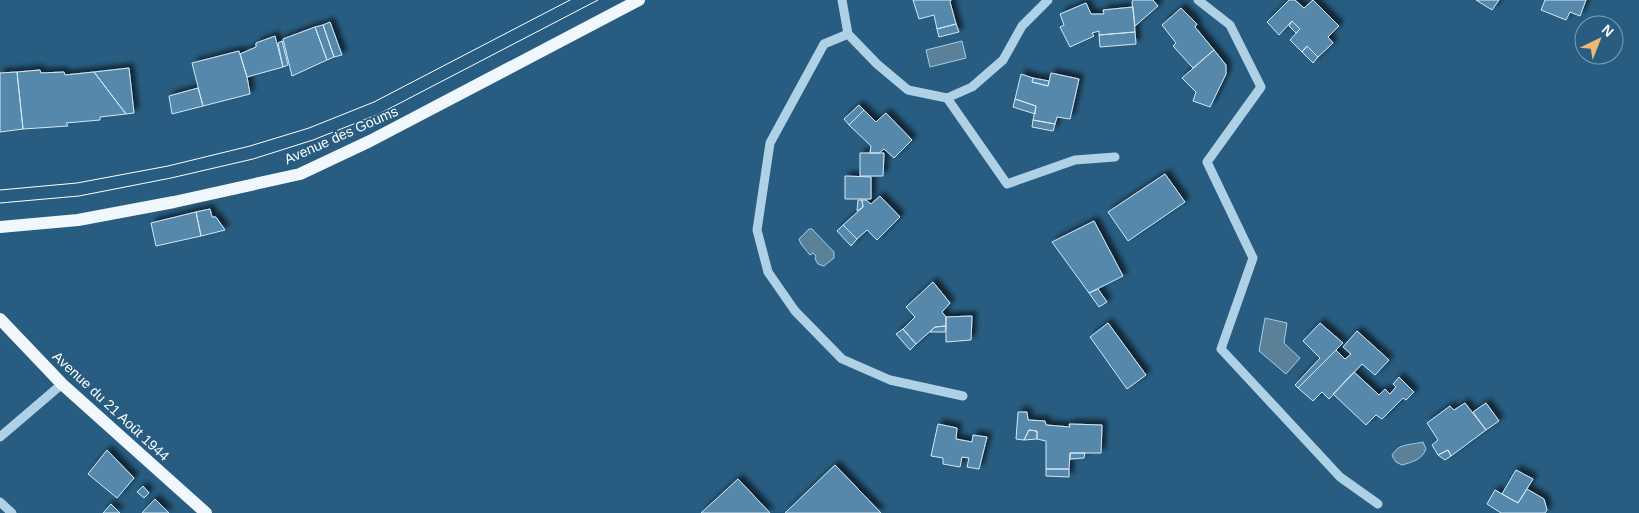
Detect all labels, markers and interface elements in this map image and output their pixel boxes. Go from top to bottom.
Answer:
north arrow [1574,15,1624,65]
text: N [1599,21,1617,40]
street label: Avenue des Goums [282,103,400,167]
street label: Avenue du 21 Août 1944 [50,348,173,464]

